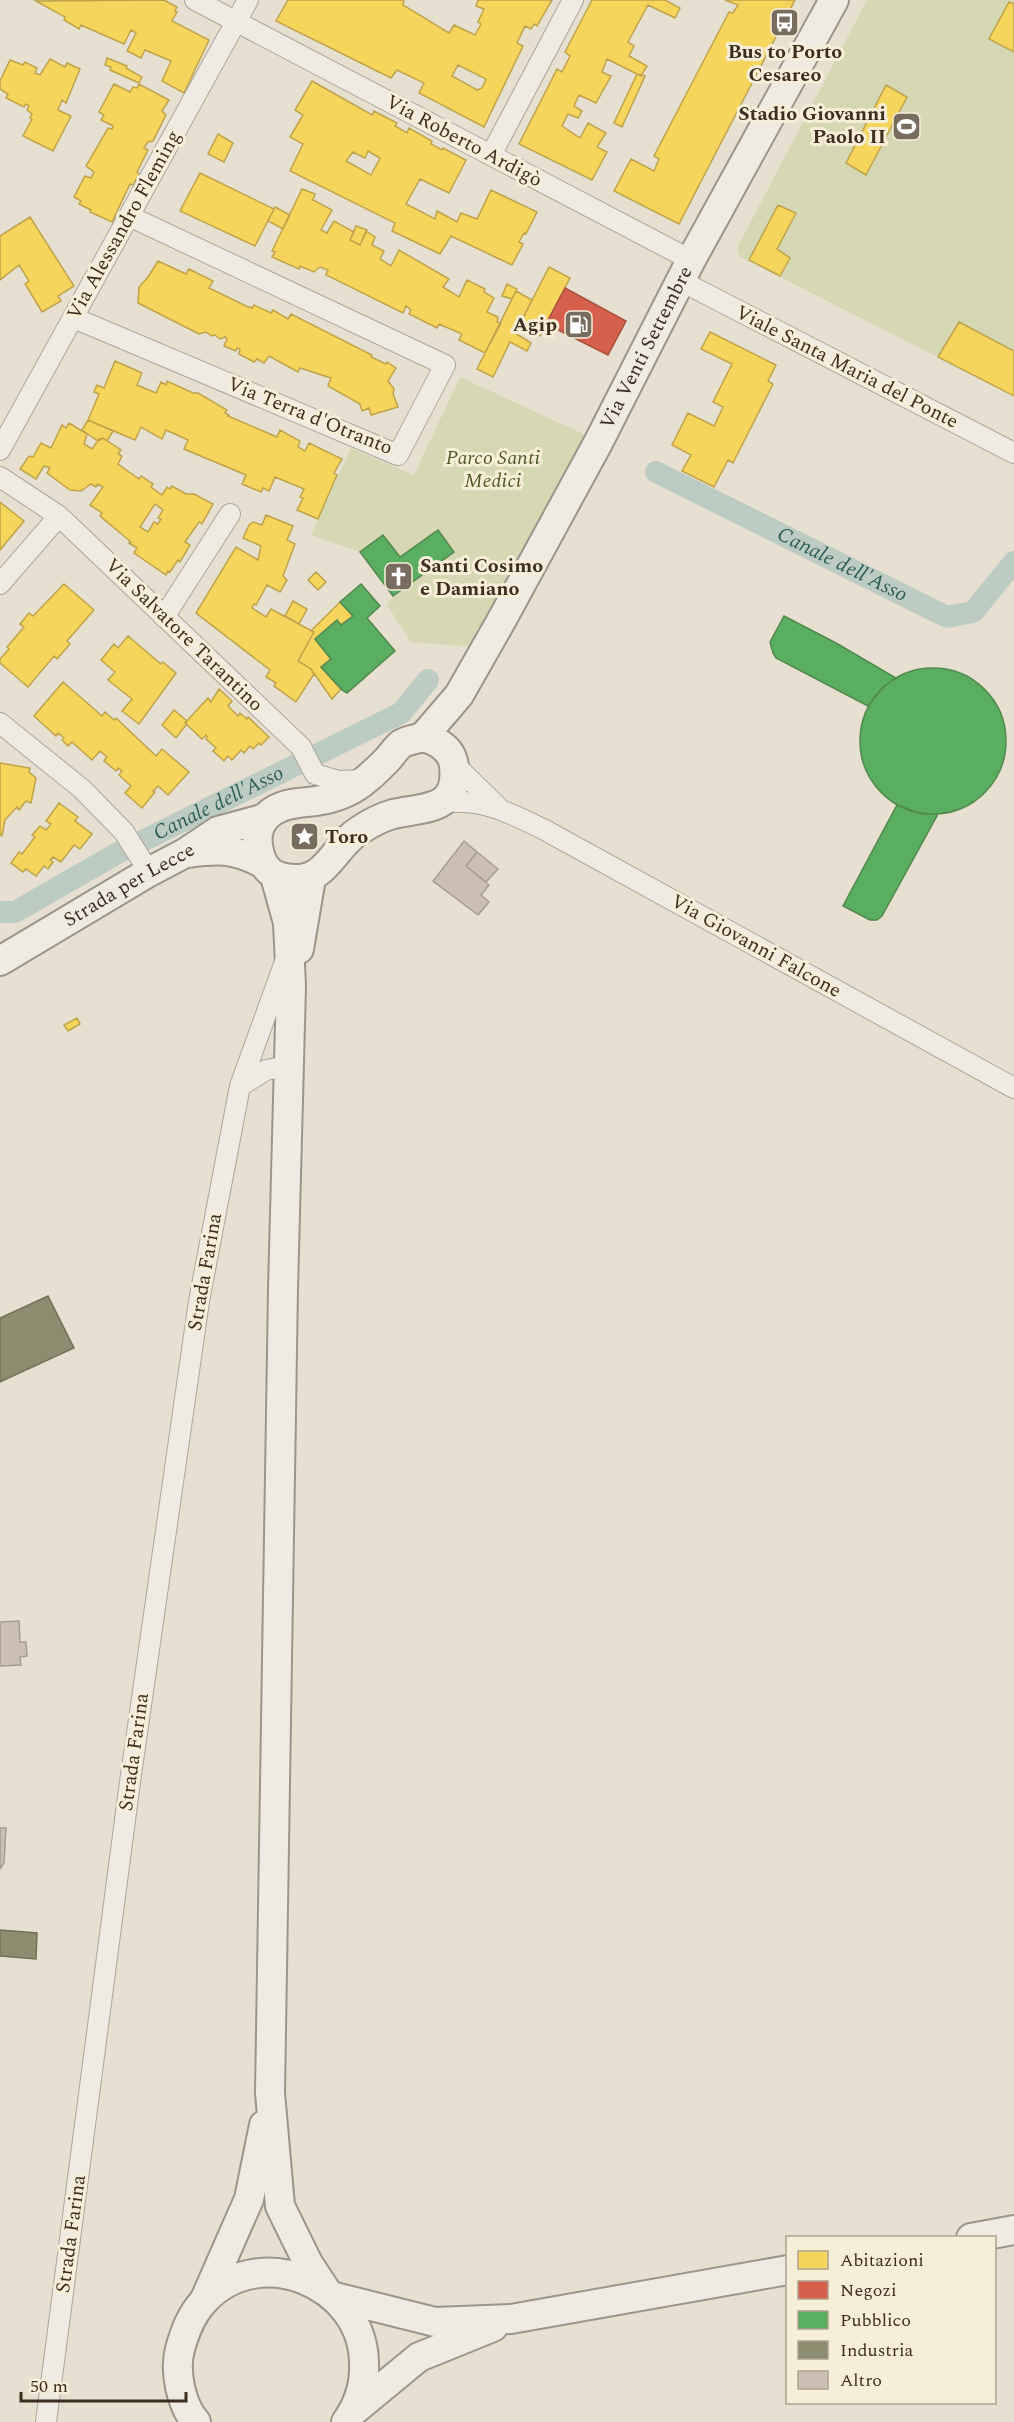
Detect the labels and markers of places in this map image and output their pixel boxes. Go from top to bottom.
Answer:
bus stop icon: Bus to Porto Cesareo [769,6,801,38]
place label: Bus to Porto Cesareo [728,37,842,90]
place label: Stadio Giovanni Paolo II [738,99,886,152]
sports icon: Stadio Giovanni Paolo II [891,110,923,142]
fuel station icon: Agip [562,309,594,341]
place label: Agip [513,310,557,340]
place label: Santi Cosimo e Damiano [420,551,543,604]
church icon: Santi Cosimo e Damiano [383,561,415,593]
place icon: Toro [288,821,320,853]
place label: Toro [325,822,368,852]

